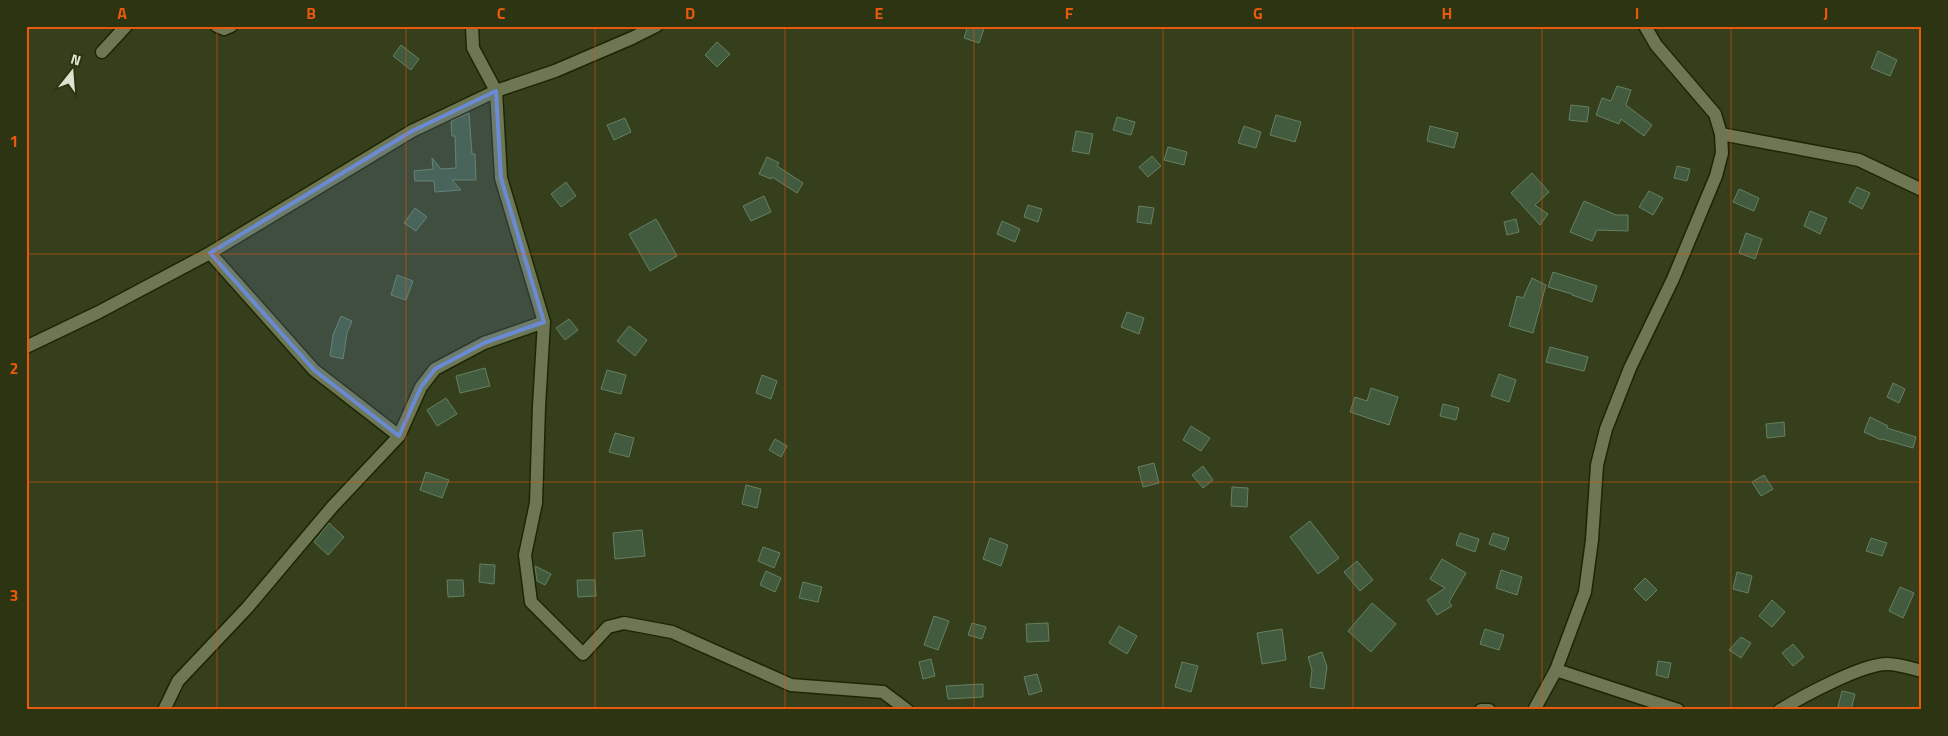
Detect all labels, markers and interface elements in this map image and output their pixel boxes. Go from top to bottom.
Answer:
text: A [117,1,127,25]
text: B [306,1,316,25]
text: C [497,1,506,25]
text: D [685,1,695,25]
text: E [875,1,884,25]
text: F [1065,1,1074,25]
text: G [1253,1,1263,25]
text: H [1442,1,1452,25]
text: I [1635,1,1639,25]
text: J [1824,1,1828,25]
north arrow [48,48,98,98]
text: N [68,48,84,71]
text: 1 [10,129,18,153]
text: 2 [10,356,18,380]
text: 3 [10,583,18,607]

